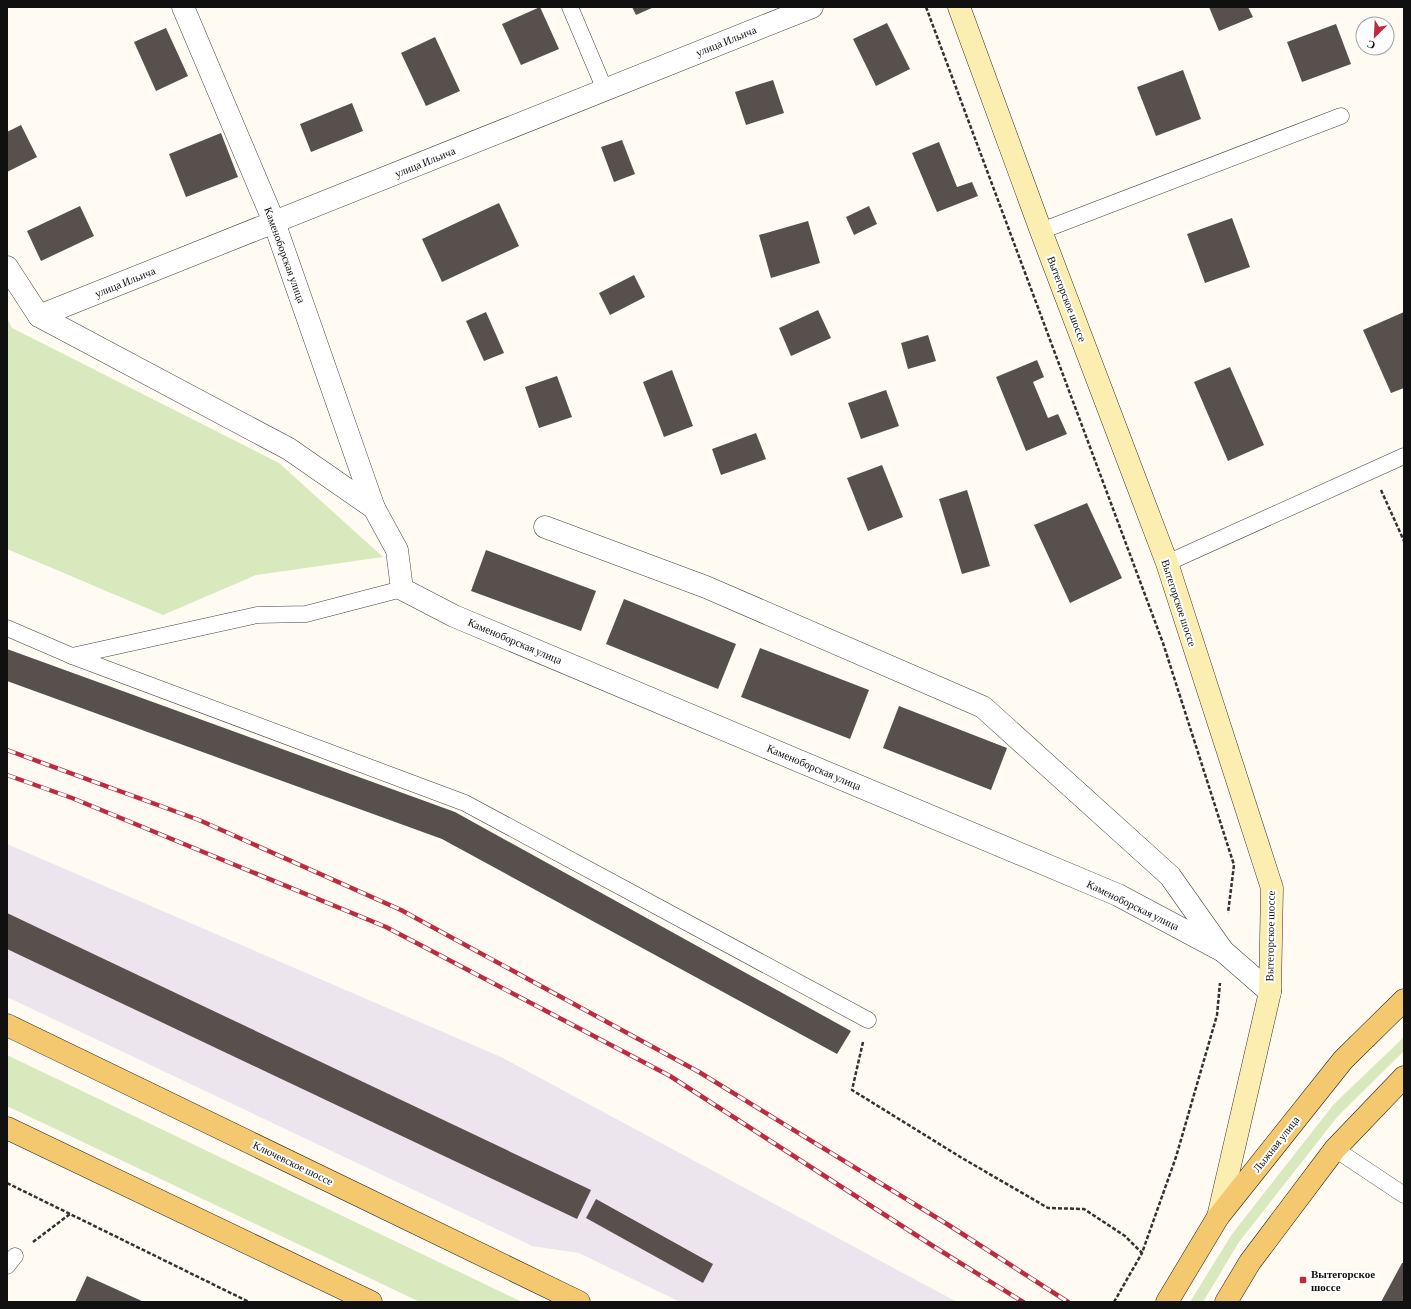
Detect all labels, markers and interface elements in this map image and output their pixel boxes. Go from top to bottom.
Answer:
north arrow [1355,16,1395,56]
street label: улица Ильича [694,23,758,59]
text: С [1365,38,1377,52]
street label: улица Ильича [393,144,457,180]
street label: Каменоборская улица [262,205,308,305]
street label: Вытегорское шоссе [1045,254,1089,344]
street label: улица Ильича [93,264,157,300]
street label: Вытегорское шоссе [1159,558,1199,648]
street label: Каменоборская улица [466,616,564,666]
street label: Каменоборская улица [765,742,863,792]
street label: Каменоборская улица [1085,877,1181,933]
street label: Вытегорское шоссе [1263,890,1277,982]
street label: Лыжная улица [1250,1114,1302,1174]
street label: Ключевское шоссе [251,1138,335,1188]
place label: Вытегорское шоссе [1311,1268,1375,1293]
marker: Вытегорское шоссе [1298,1275,1308,1285]

